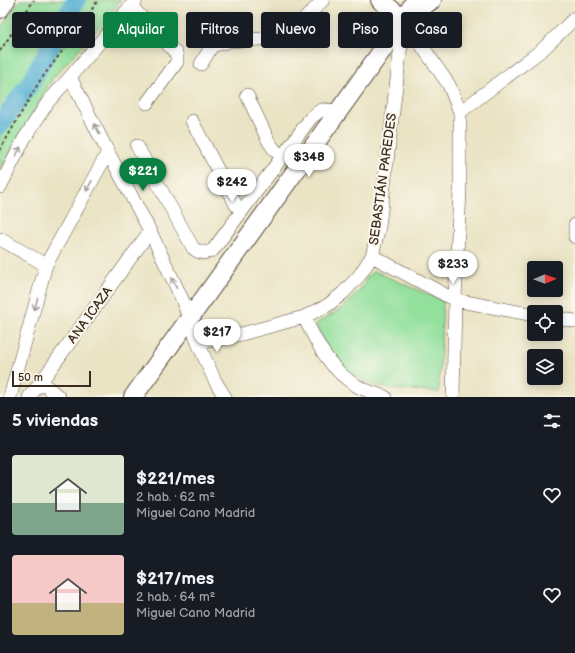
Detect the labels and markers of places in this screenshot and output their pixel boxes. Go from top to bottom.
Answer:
pin: $348 [285,144,333,178]
pin: $221 [119,158,167,192]
pin: $242 [208,169,256,203]
pin: $233 [429,251,477,285]
pin: $217 [193,319,241,353]

